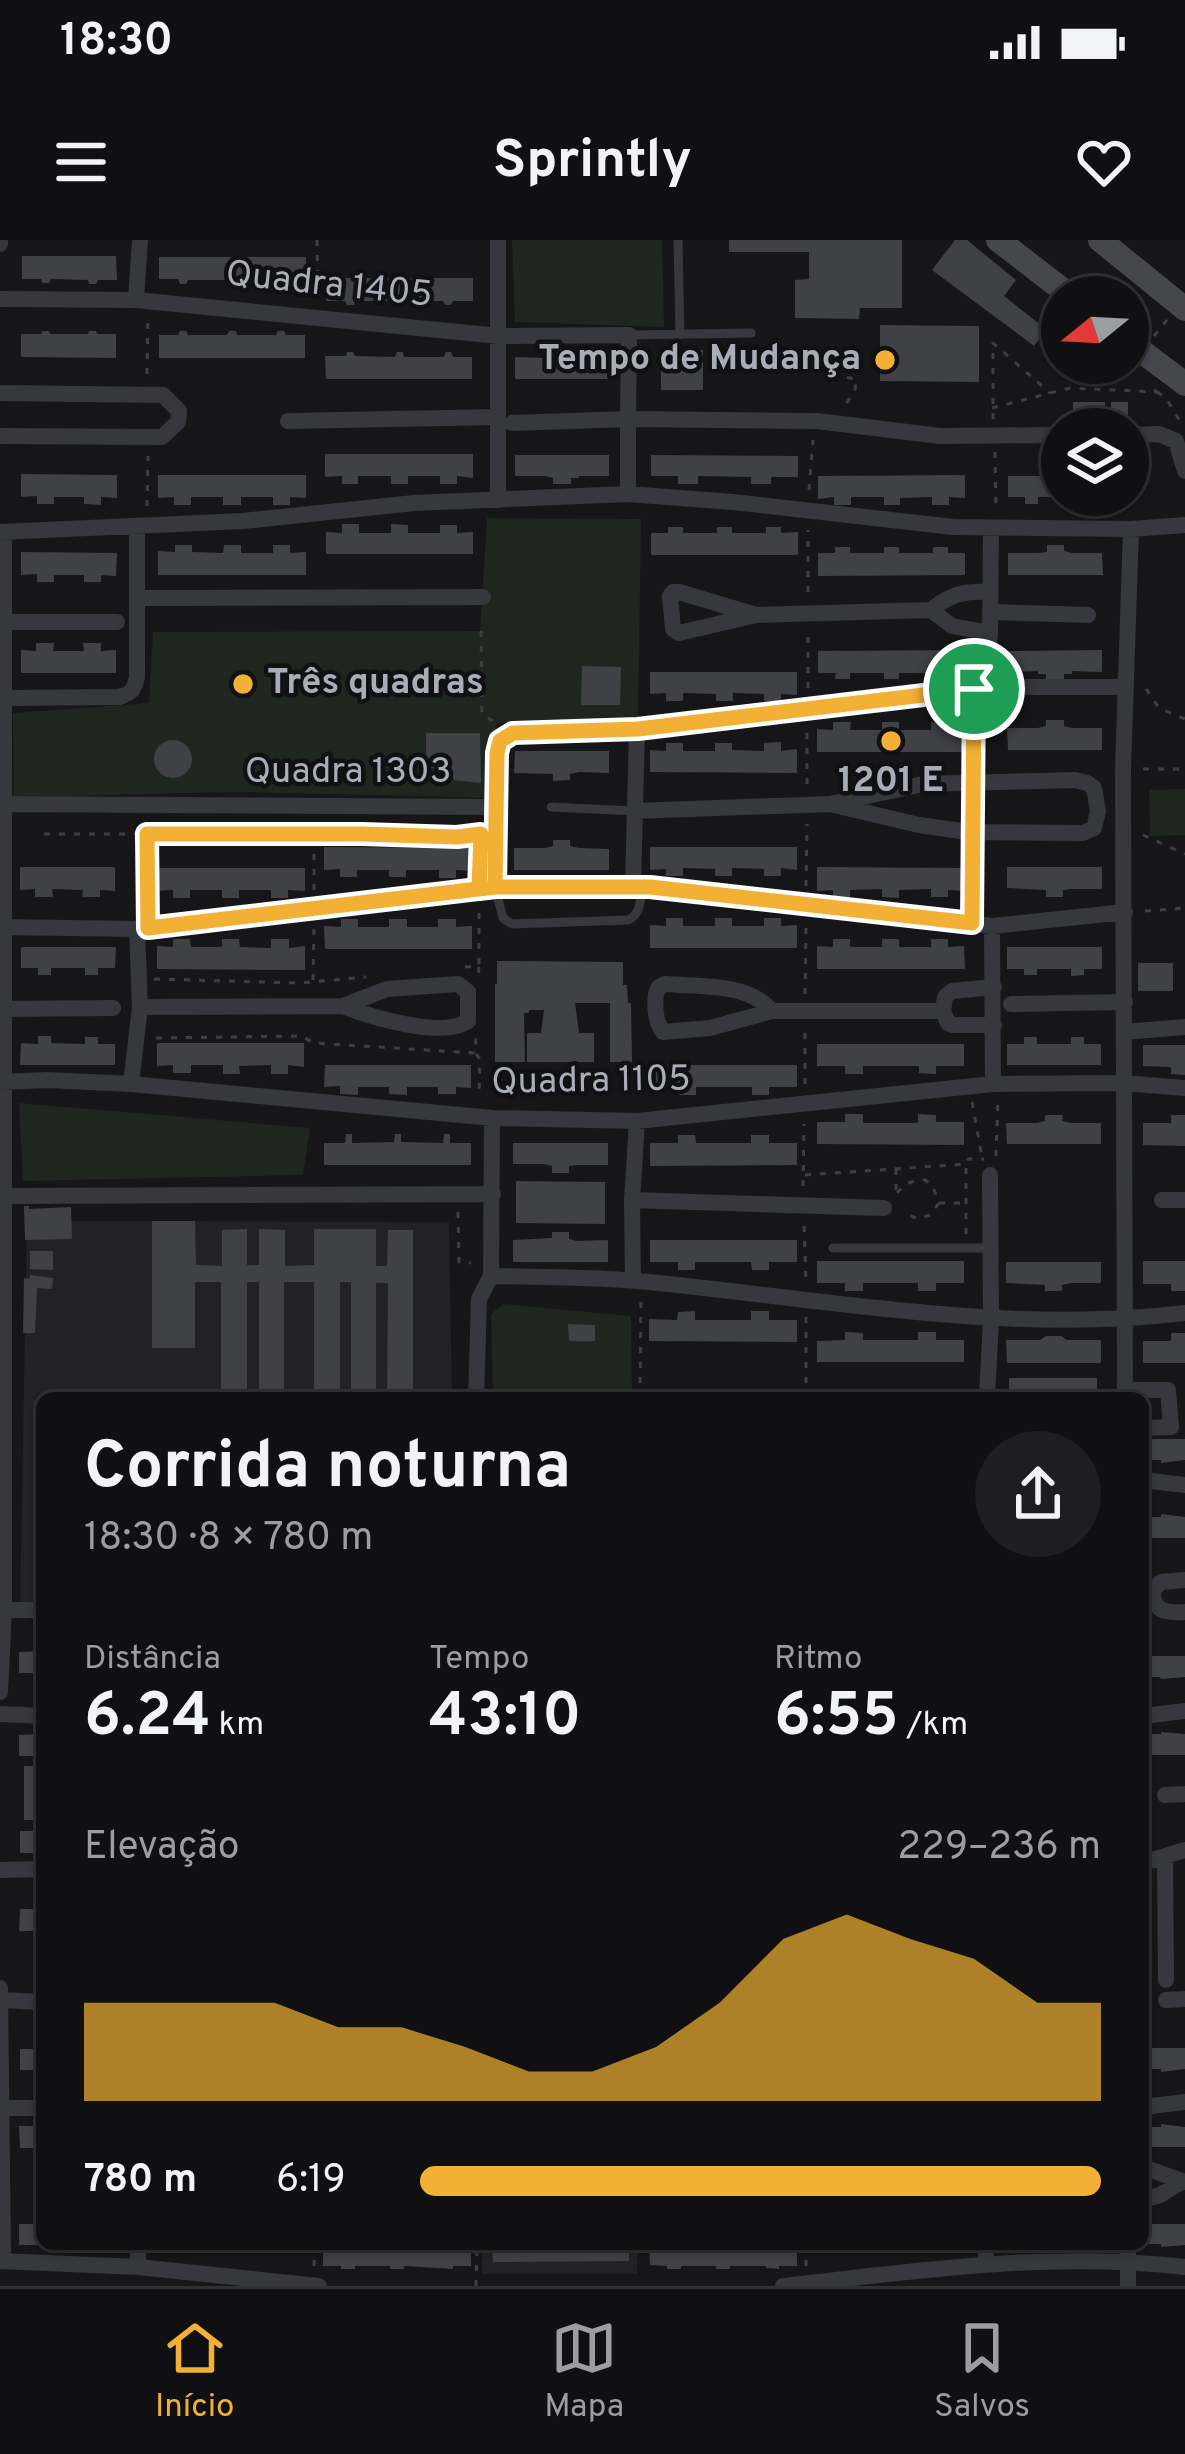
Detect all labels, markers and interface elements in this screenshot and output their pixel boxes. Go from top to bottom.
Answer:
text: 18:30 [60,14,173,71]
text: Sprintly [493,128,692,197]
icon: menu [48,129,114,195]
icon: heart [1071,129,1137,195]
street label: Quadra 1405 [223,252,435,320]
north arrow [1041,276,1149,384]
map controls [1041,276,1149,516]
place label: Tempo de Mudança [538,337,861,383]
marker: Tempo de Mudança [872,347,898,373]
button: layers [1041,408,1149,516]
pin [923,638,1025,740]
icon: arrive [941,656,1007,722]
place label: Três quadras [267,661,484,707]
marker: Três quadras [230,671,256,697]
marker: 1201 E [878,728,904,754]
street label: Quadra 1303 [245,750,451,796]
place label: 1201 E [838,759,944,805]
street label: Quadra 1105 [491,1057,691,1107]
text: Corrida noturna [84,1428,571,1511]
button: share [975,1431,1101,1557]
text: 18:30 · 8 × 780 m [84,1515,373,1564]
text: Distância [84,1639,221,1681]
text: Tempo [429,1639,529,1681]
text: Ritmo [774,1639,862,1681]
text: 6.24 [84,1681,211,1757]
text: 43:10 [429,1681,582,1757]
text: 6:55 [774,1681,899,1757]
text: km [211,1705,264,1747]
text: /km [899,1705,968,1747]
text: Elevação [84,1824,239,1873]
text: 229–236 m [897,1824,1101,1873]
text: 780 m [84,2157,197,2206]
text: 6:19 [276,2157,346,2206]
tab: Início [155,2315,235,2429]
tab: Mapa [544,2315,624,2429]
tab: Salvos [934,2315,1030,2429]

